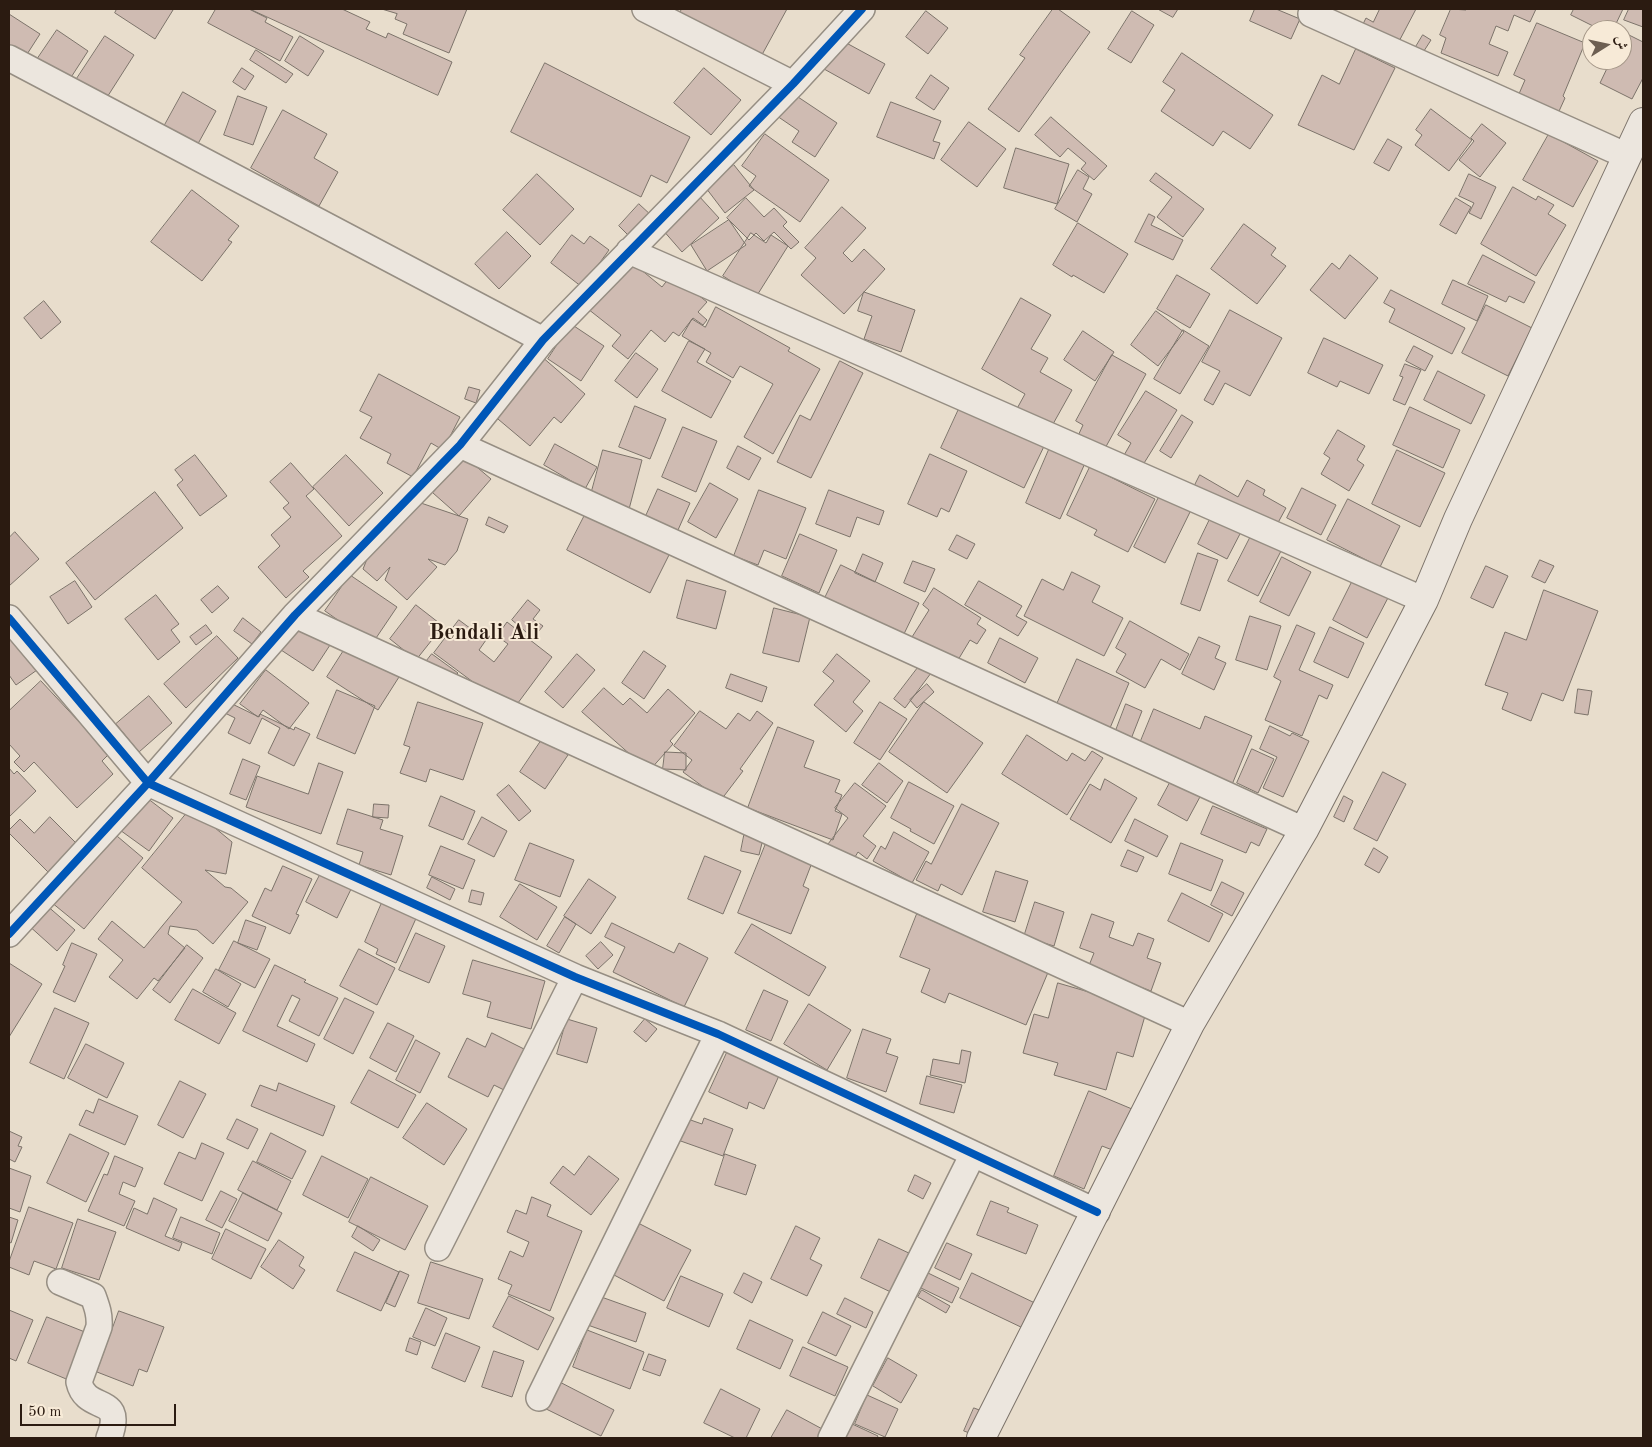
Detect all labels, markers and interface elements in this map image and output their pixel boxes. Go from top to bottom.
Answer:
north arrow [1582,20,1632,70]
text: ش [1613,35,1629,51]
district label: Bendali Ali [429,620,539,646]
scale bar [22,1394,179,1426]
text: 50 m [28,1405,62,1420]

